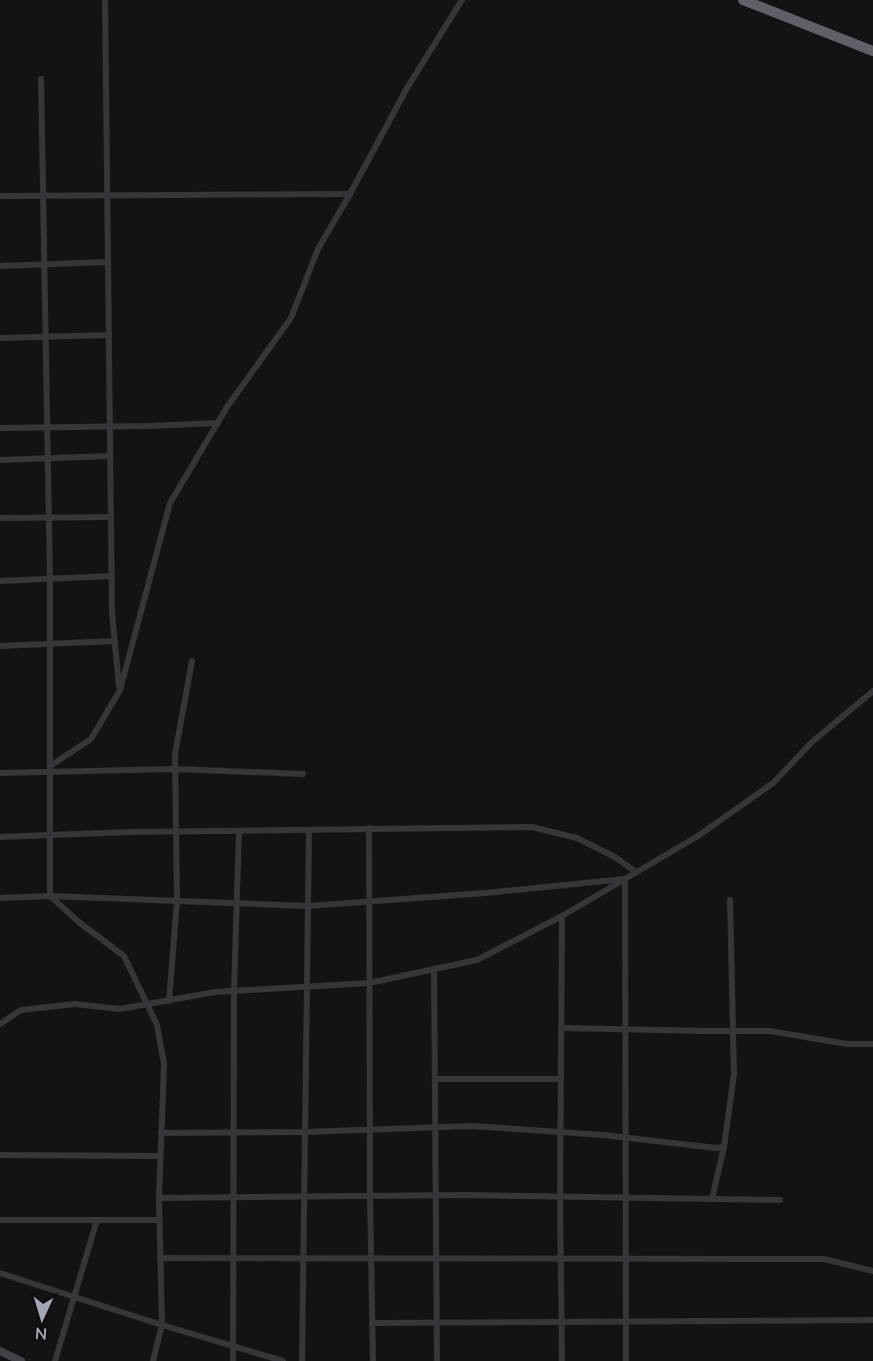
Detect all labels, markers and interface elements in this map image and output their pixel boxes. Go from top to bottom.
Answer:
north arrow [12,1289,72,1349]
text: N [34,1324,48,1344]

